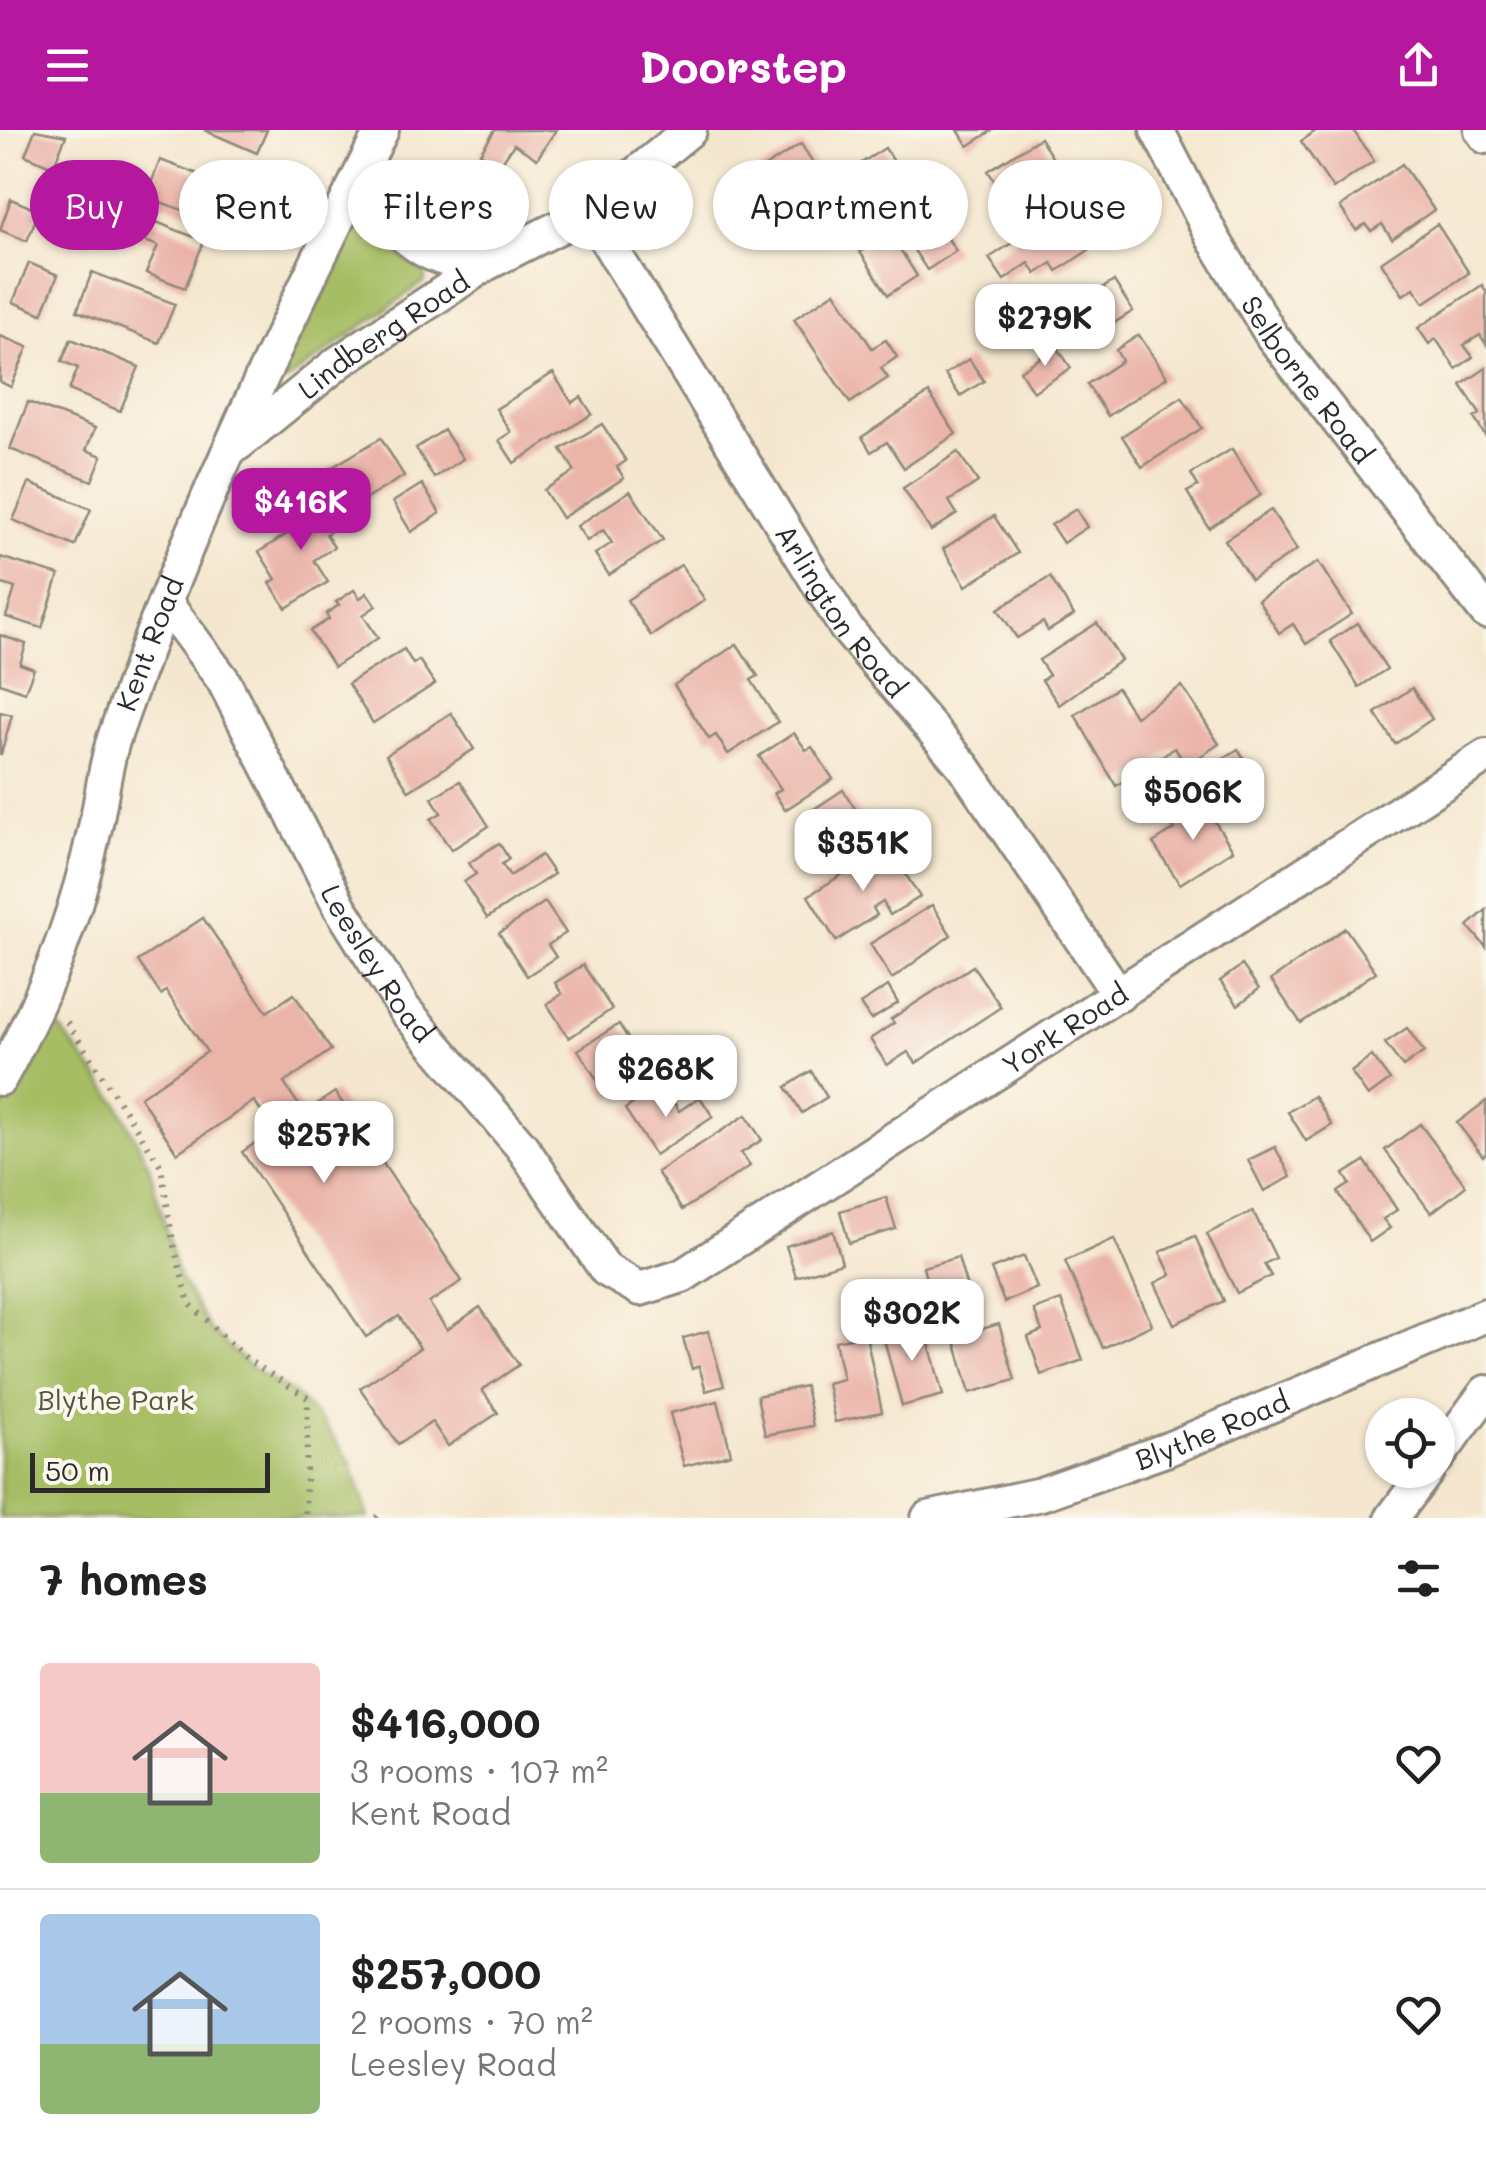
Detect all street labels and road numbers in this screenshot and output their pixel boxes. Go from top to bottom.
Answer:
street label: Lindberg Road [290,263,476,407]
street label: Selborne Road [1234,289,1382,470]
street label: Arlington Road [768,517,915,704]
street label: Kent Road [107,571,191,716]
street label: Leesley Road [313,878,442,1049]
street label: York Road [995,975,1134,1082]
street label: Blythe Road [1130,1382,1294,1477]

